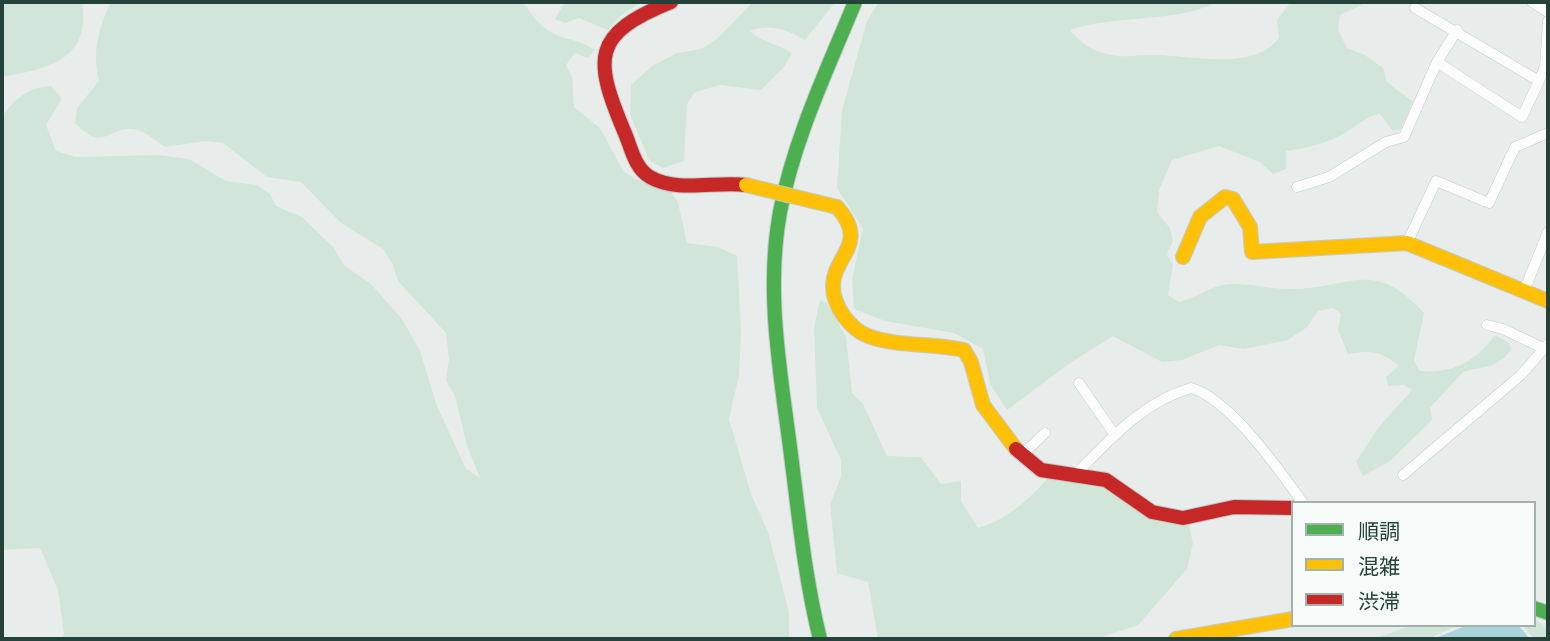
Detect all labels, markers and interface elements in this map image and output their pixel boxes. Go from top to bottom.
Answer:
legend [1291,501,1536,627]
text: 順調 [1358,518,1400,543]
text: 混雑 [1358,553,1400,578]
text: 渋滞 [1358,588,1400,613]

